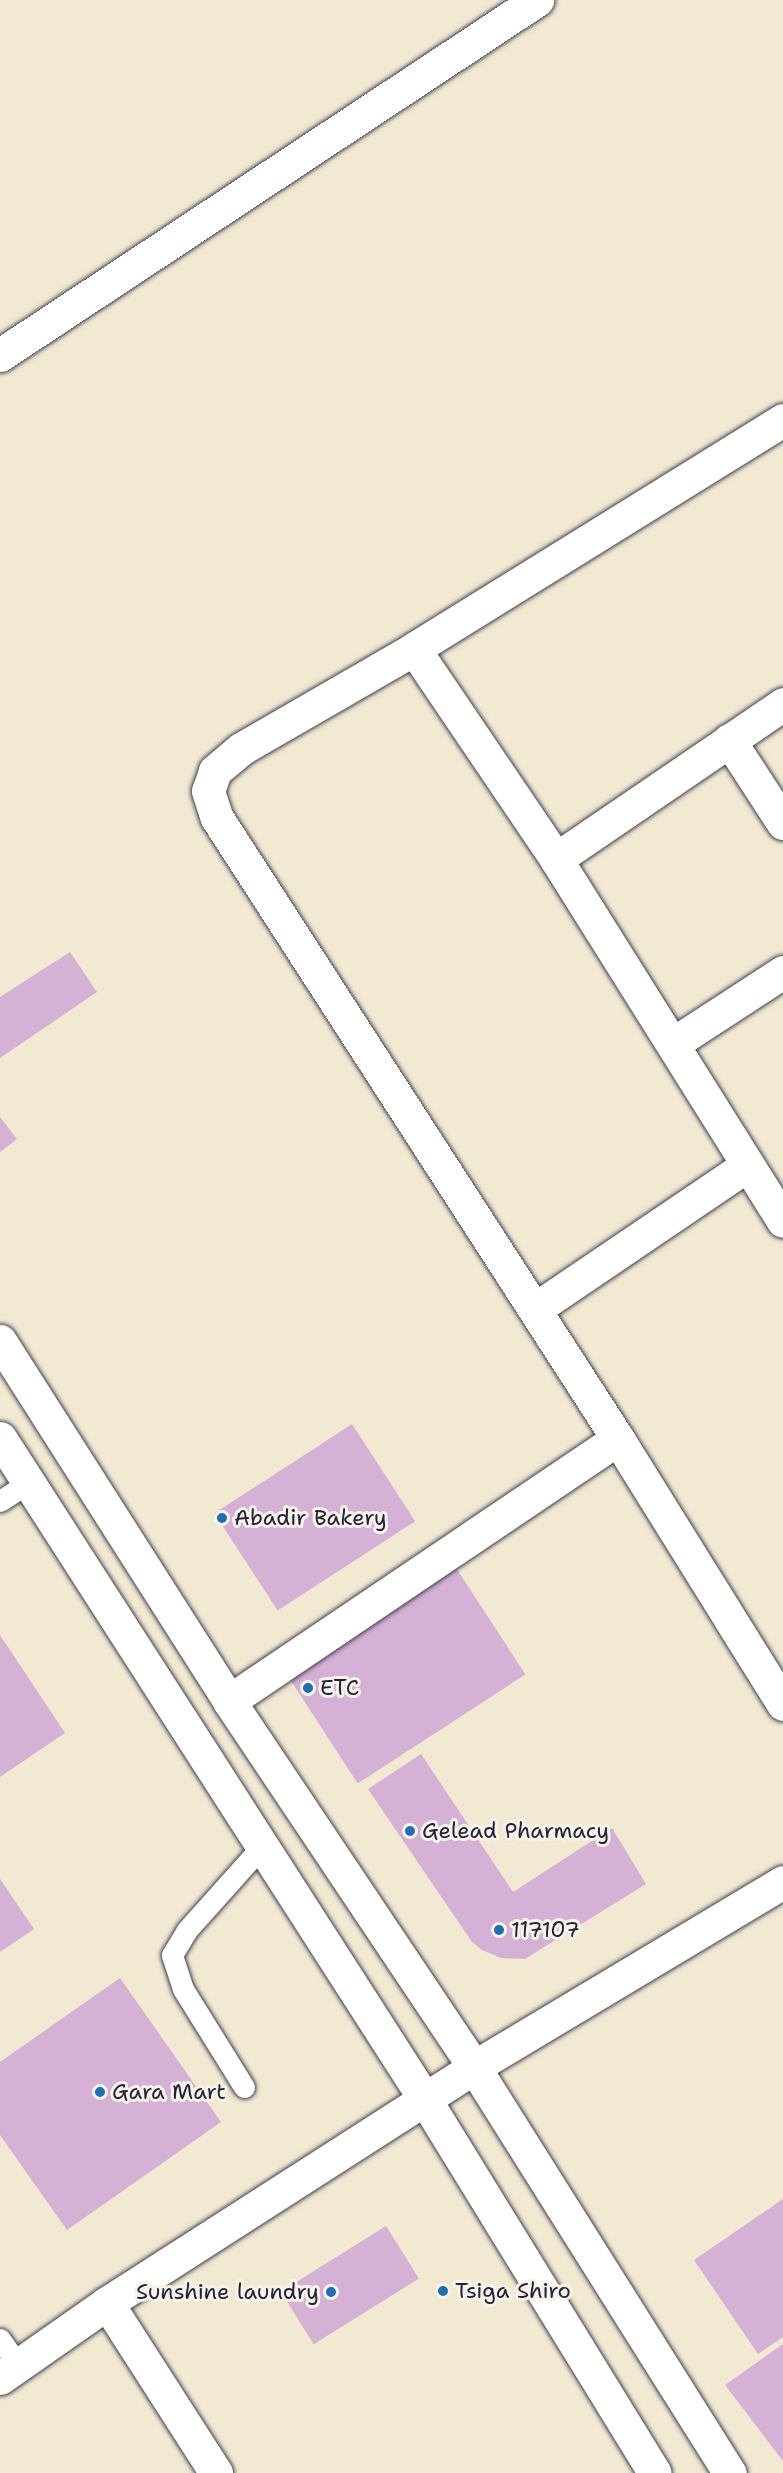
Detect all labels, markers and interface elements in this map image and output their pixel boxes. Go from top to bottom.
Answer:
place label: Abadir Bakery [234,1505,387,1531]
marker: Abadir Bakery [215,1511,229,1525]
place label: ETC [320,1675,359,1701]
marker: ETC [301,1681,315,1695]
place label: Gelead Pharmacy [422,1818,609,1844]
marker: Gelead Pharmacy [403,1824,417,1838]
place label: 117107 [511,1917,580,1943]
marker: 117107 [492,1923,506,1937]
place label: Gara Mart [112,2079,226,2105]
marker: Gara Mart [93,2085,107,2099]
place label: Tsiga Shiro [455,2278,571,2304]
place label: Sunshine laundry [136,2279,319,2305]
marker: Tsiga Shiro [436,2284,450,2298]
marker: Sunshine laundry [324,2285,338,2299]

